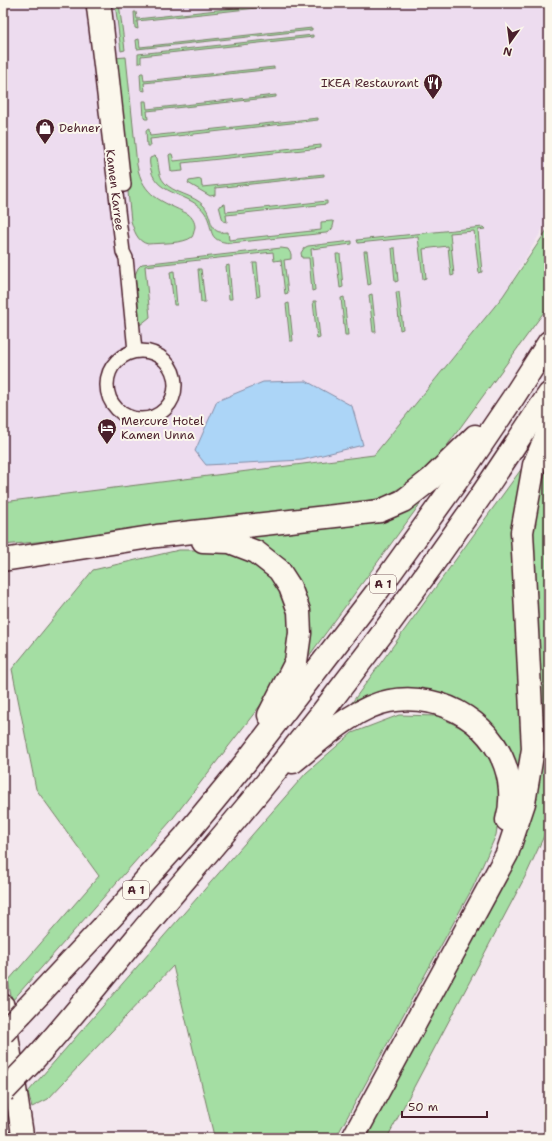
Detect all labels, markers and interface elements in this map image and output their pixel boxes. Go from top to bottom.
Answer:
north arrow [490,22,530,62]
text: N [501,43,514,60]
restaurant icon: IKEA Restaurant [422,72,444,100]
place label: IKEA Restaurant [321,75,419,91]
shop icon: Dehner [34,117,56,145]
place label: Dehner [59,120,101,136]
street label: Kamen Karree [102,148,128,232]
place label: Mercure Hotel Kamen Unna [121,413,204,443]
hotel icon: Mercure Hotel Kamen Unna [96,417,118,445]
road number: A 1 [370,575,396,593]
road number: A 1 [123,881,149,899]
scale bar [402,1093,487,1119]
text: 50 m [408,1099,438,1115]

